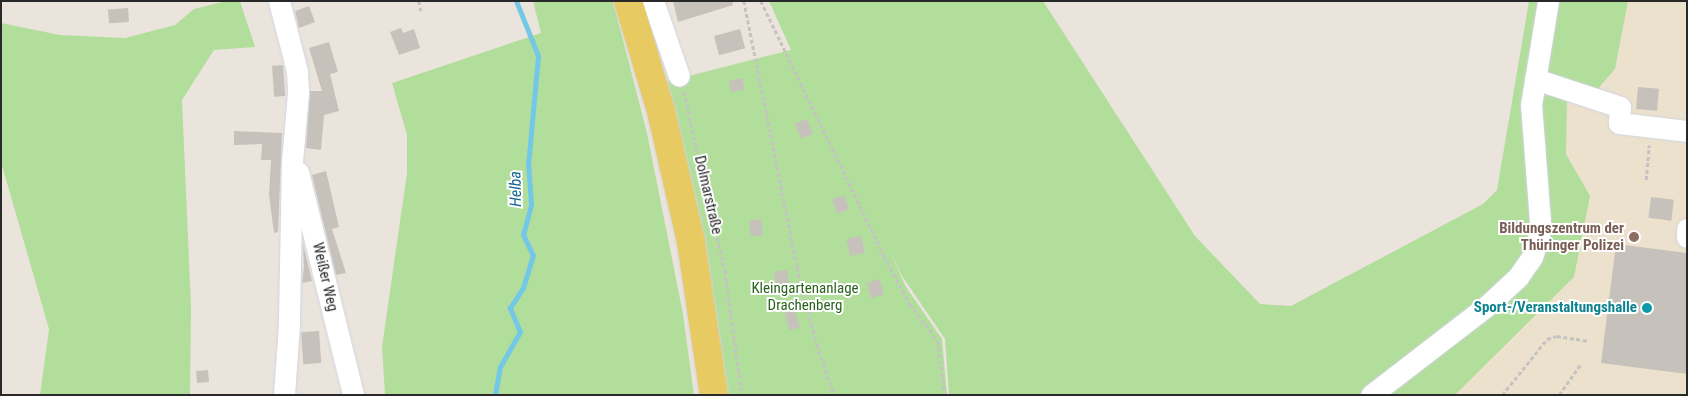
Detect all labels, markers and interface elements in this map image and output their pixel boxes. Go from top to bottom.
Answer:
street label: Dolmarstraße [690,154,726,236]
water label: Helba [506,171,526,207]
place label: Bildungszentrum der Thüringer Polizei [1499,219,1624,254]
marker: Bildungszentrum der Thüringer Polizei [1628,231,1640,243]
street label: Weißer Weg [308,241,342,313]
park label: Kleingartenanlage Drachenberg [751,279,859,314]
place label: Sport-/Veranstaltungshalle [1474,299,1637,317]
marker: Sport-/Veranstaltungshalle [1641,302,1653,314]

